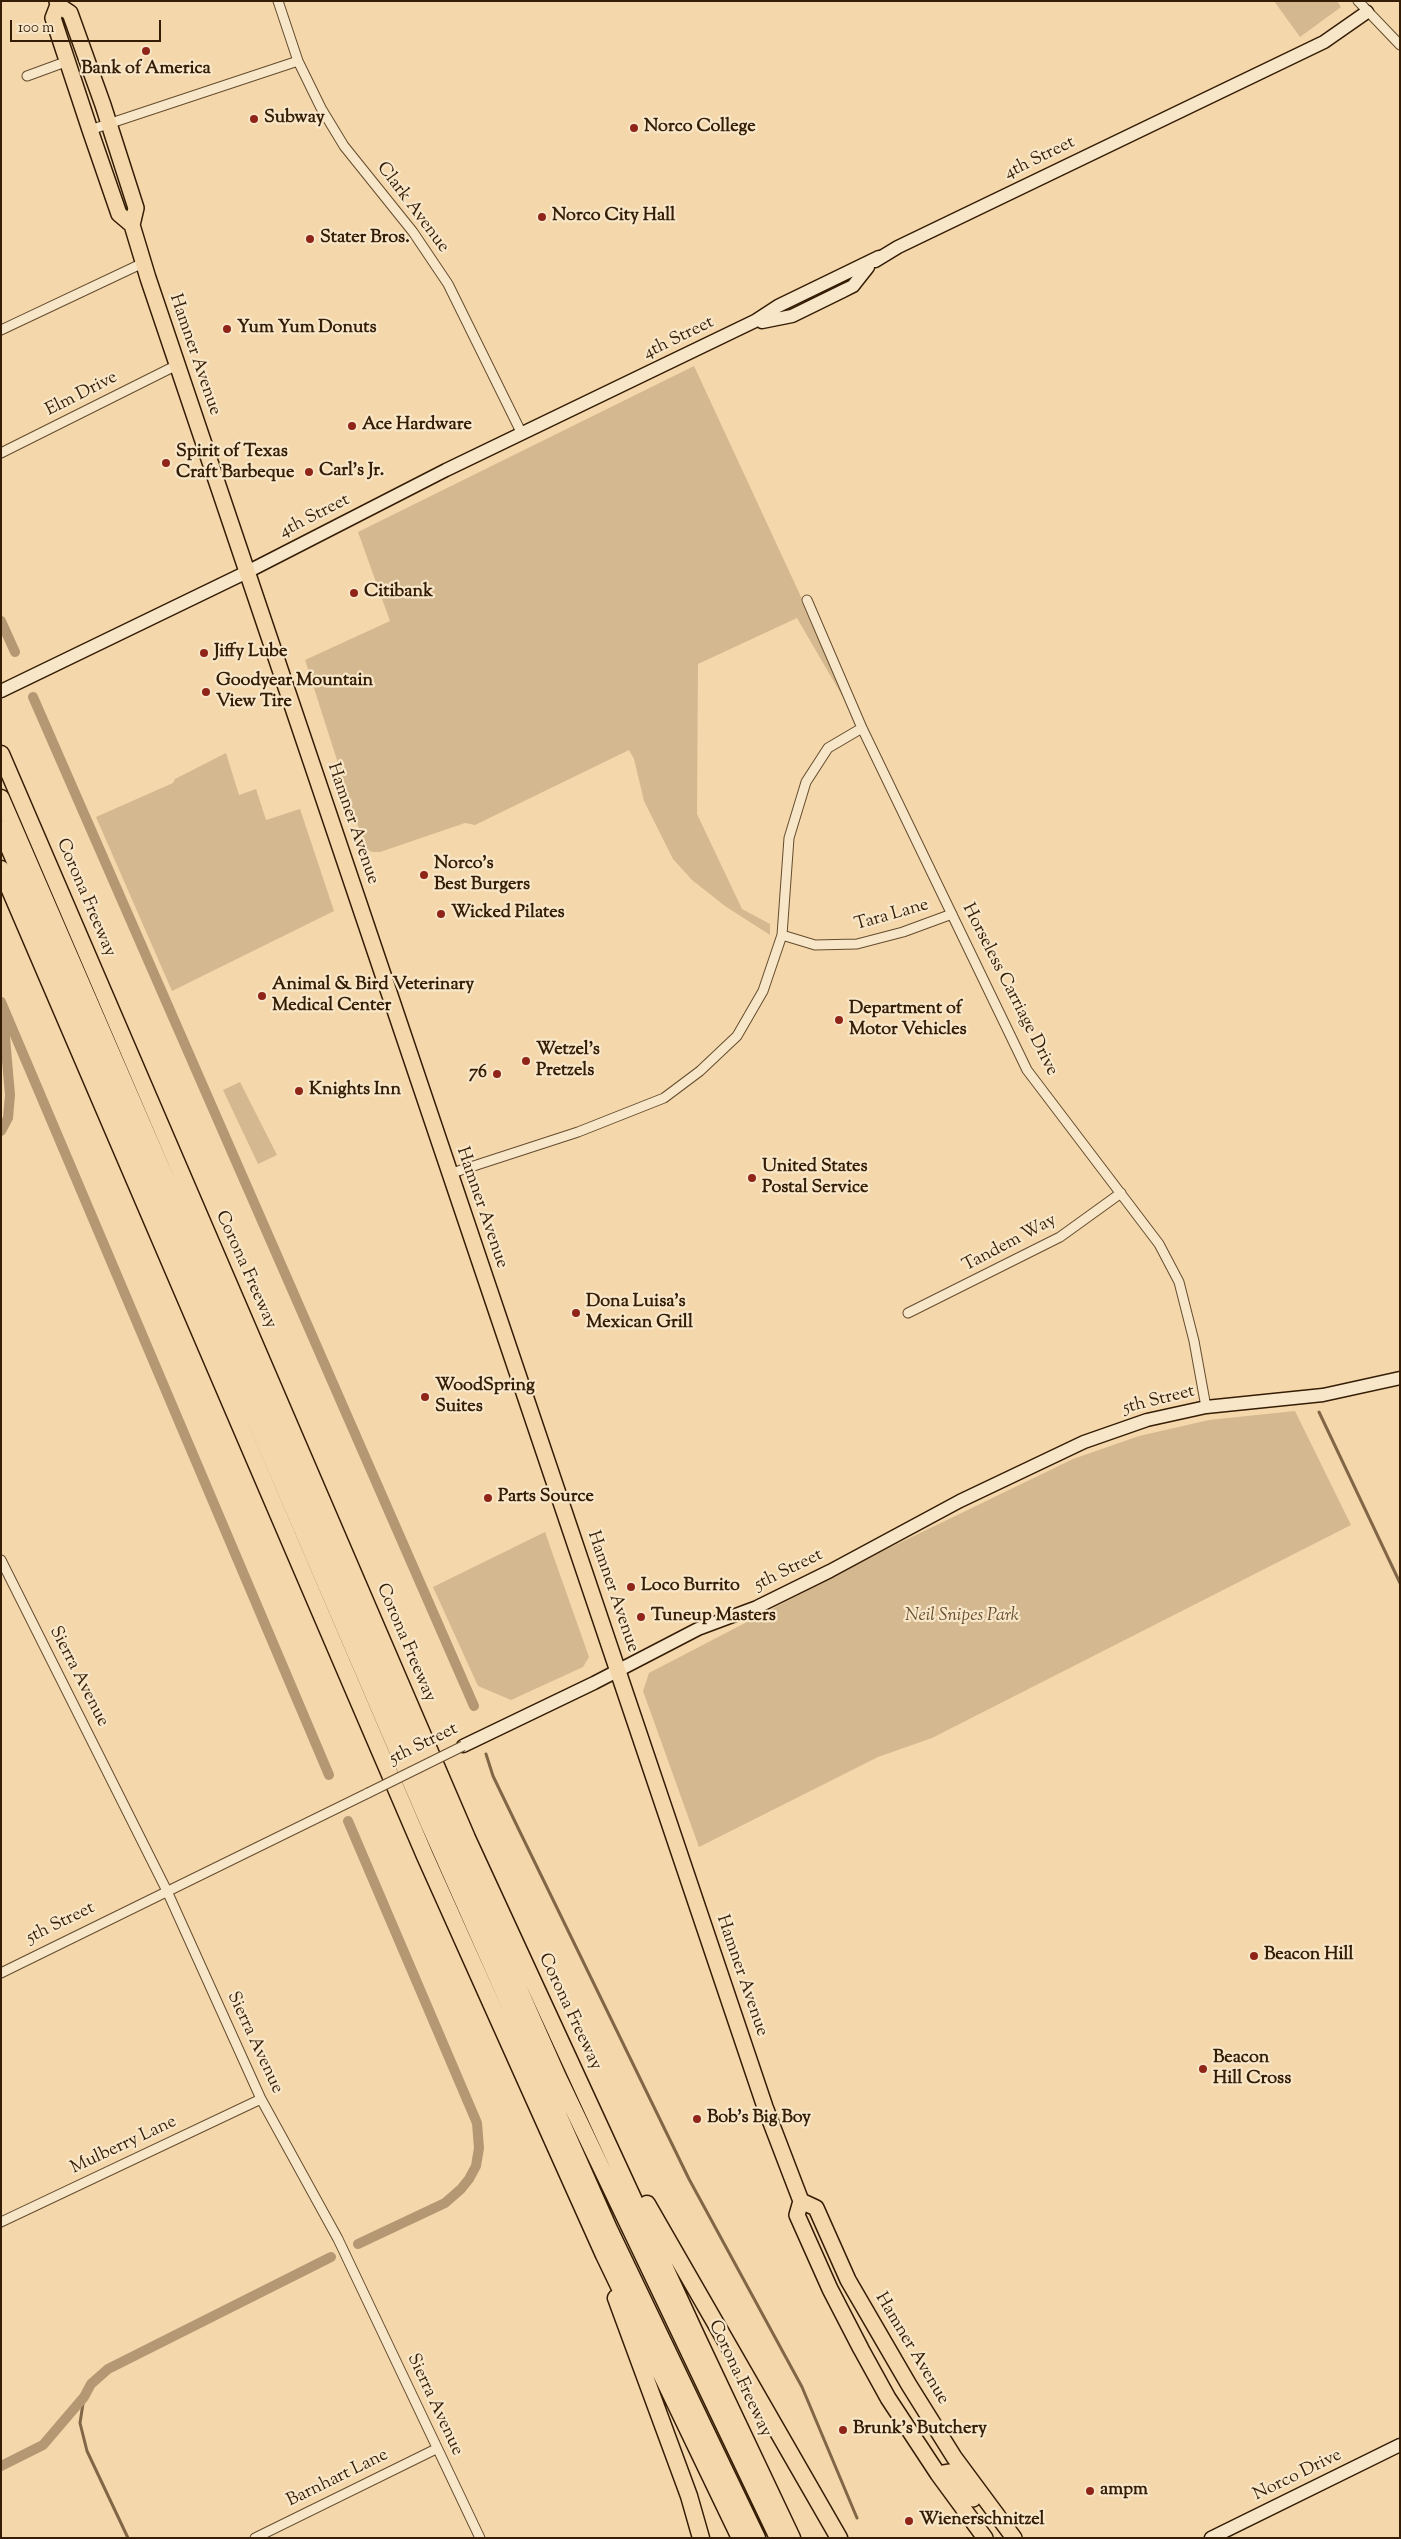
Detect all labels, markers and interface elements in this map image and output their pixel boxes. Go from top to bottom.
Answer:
scale bar [12,10,164,42]
text: 100 m [18,18,54,39]
marker: Bank of America [140,45,152,57]
place label: Bank of America [81,59,211,81]
place label: Subway [264,108,325,130]
marker: Subway [248,113,260,125]
place label: Norco College [644,117,756,139]
marker: Norco College [628,122,640,134]
street label: 4th Street [1001,133,1079,185]
street label: Clark Avenue [371,158,453,258]
place label: Norco City Hall [552,206,675,228]
marker: Norco City Hall [536,211,548,223]
place label: Stater Bros. [320,228,410,250]
marker: Stater Bros. [304,233,316,245]
street label: Hamner Avenue [163,291,225,419]
street label: 4th Street [640,313,718,365]
place label: Yum Yum Donuts [237,318,377,340]
marker: Yum Yum Donuts [221,323,233,335]
street label: Elm Drive [42,368,122,422]
place label: Ace Hardware [362,415,472,437]
marker: Ace Hardware [346,420,358,432]
place label: Spirit of Texas Craft Barbeque [176,442,294,484]
marker: Spirit of Texas Craft Barbeque [160,457,172,469]
place label: Carl's Jr. [319,461,384,483]
marker: Carl's Jr. [303,466,315,478]
street label: 4th Street [276,490,354,544]
place label: Citibank [364,582,433,604]
marker: Citibank [348,587,360,599]
place label: Jiffy Lube [214,642,287,664]
marker: Jiffy Lube [198,647,210,659]
place label: Goodyear Mountain View Tire [216,671,373,714]
marker: Goodyear Mountain View Tire [200,686,212,698]
street label: Hamner Avenue [321,760,383,888]
street label: Corona Freeway [50,835,120,961]
place label: Norco's Best Burgers [434,854,530,896]
marker: Norco's Best Burgers [418,869,430,881]
street label: Tara Lane [852,895,932,937]
street label: Horseless Carriage Drive [956,900,1062,1080]
place label: Wicked Pilates [451,903,565,925]
marker: Wicked Pilates [435,908,447,920]
place label: Animal & Bird Veterinary Medical Center [272,975,474,1018]
marker: Animal & Bird Veterinary Medical Center [256,990,268,1002]
place label: Department of Motor Vehicles [849,999,967,1042]
marker: Department of Motor Vehicles [833,1014,845,1026]
place label: Wetzel's Pretzels [536,1040,600,1082]
marker: Wetzel's Pretzels [520,1055,532,1067]
place label: 76 [469,1063,487,1085]
marker: 76 [491,1068,503,1080]
place label: Knights Inn [309,1080,401,1102]
marker: Knights Inn [293,1085,305,1097]
street label: Hamner Avenue [450,1144,512,1272]
place label: United States Postal Service [762,1157,868,1200]
marker: United States Postal Service [746,1172,758,1184]
street label: Corona Freeway [209,1208,281,1332]
street label: Tandem Way [960,1210,1060,1278]
place label: Dona Luisa’s Mexican Grill [586,1292,693,1335]
marker: Dona Luisa’s Mexican Grill [570,1307,582,1319]
place label: WoodSpring Suites [435,1376,535,1418]
street label: 5th Street [1121,1382,1197,1420]
marker: WoodSpring Suites [419,1391,431,1403]
place label: Parts Source [498,1487,594,1509]
marker: Parts Source [482,1492,494,1504]
street label: Hamner Avenue [581,1528,643,1656]
street label: 5th Street [751,1545,827,1597]
place label: Loco Burrito [641,1576,740,1598]
street label: Corona Freeway [370,1580,440,1706]
marker: Loco Burrito [625,1581,637,1593]
place label: Tuneup Masters [651,1606,776,1628]
park label: Neil Snipes Park [905,1606,1019,1628]
marker: Tuneup Masters [635,1611,647,1623]
street label: Sierra Avenue [43,1623,113,1731]
street label: 5th Street [386,1719,462,1771]
street label: 5th Street [23,1898,99,1950]
street label: Hamner Avenue [710,1912,772,2040]
place label: Beacon Hill [1264,1945,1354,1967]
street label: Corona Freeway [532,1950,606,2074]
marker: Beacon Hill [1248,1950,1260,1962]
street label: Sierra Avenue [221,1989,287,2097]
place label: Beacon Hill Cross [1213,2048,1291,2090]
marker: Beacon Hill Cross [1197,2063,1209,2075]
place label: Bob's Big Boy [707,2108,811,2130]
street label: Mulberry Lane [68,2112,180,2180]
marker: Bob's Big Boy [691,2113,703,2125]
street label: Hamner Avenue [869,2289,953,2409]
street label: Corona Freeway [702,2317,776,2441]
street label: Sierra Avenue [401,2351,467,2459]
place label: Brunk's Butchery [853,2419,987,2441]
marker: Brunk's Butchery [837,2424,849,2436]
street label: Barnhart Lane [284,2445,392,2513]
street label: Norco Drive [1250,2445,1346,2507]
place label: ampm [1100,2480,1148,2502]
marker: ampm [1084,2485,1096,2497]
place label: Wienerschnitzel [919,2510,1045,2532]
marker: Wienerschnitzel [903,2515,915,2527]

